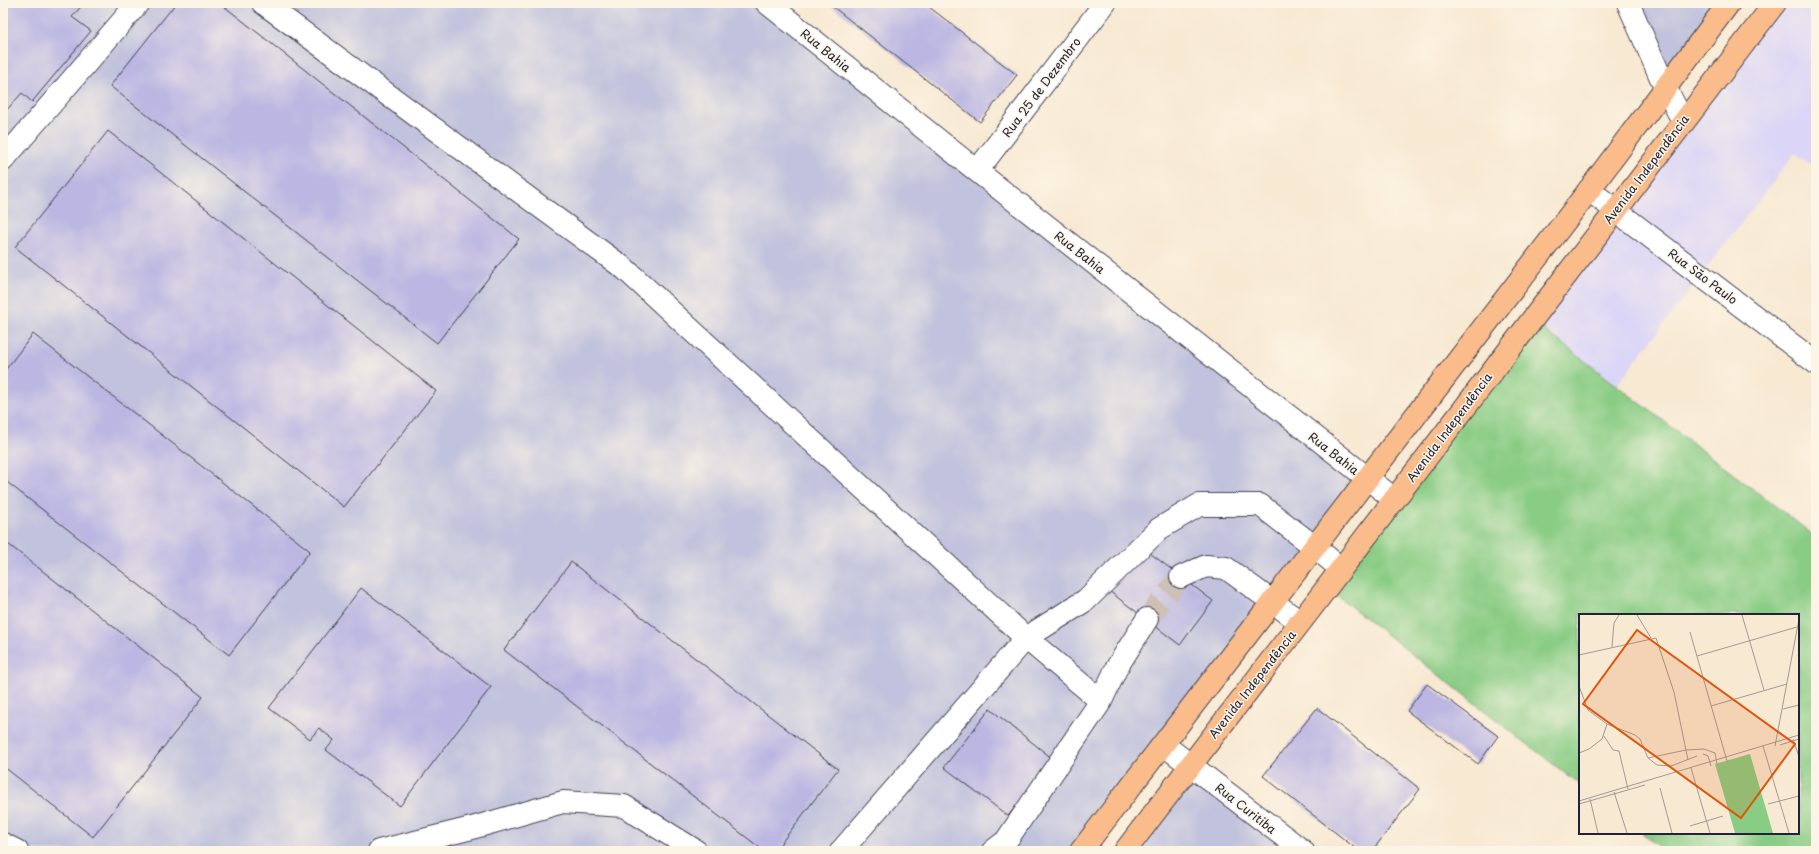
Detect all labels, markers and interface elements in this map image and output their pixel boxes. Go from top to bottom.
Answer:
street label: Rua Bahia [797,24,856,76]
street label: Rua 25 de Dezembro [997,33,1085,141]
street label: Avenida Independência [1599,110,1694,228]
street label: Rua Bahia [1051,226,1110,278]
street label: Rua São Paulo [1664,244,1742,308]
street label: Avenida Independência [1402,368,1497,486]
street label: Rua Bahia [1305,427,1364,479]
inset map [1579,614,1799,834]
street label: Avenida Independência [1204,626,1300,742]
street label: Rua Curitiba [1212,778,1281,838]

